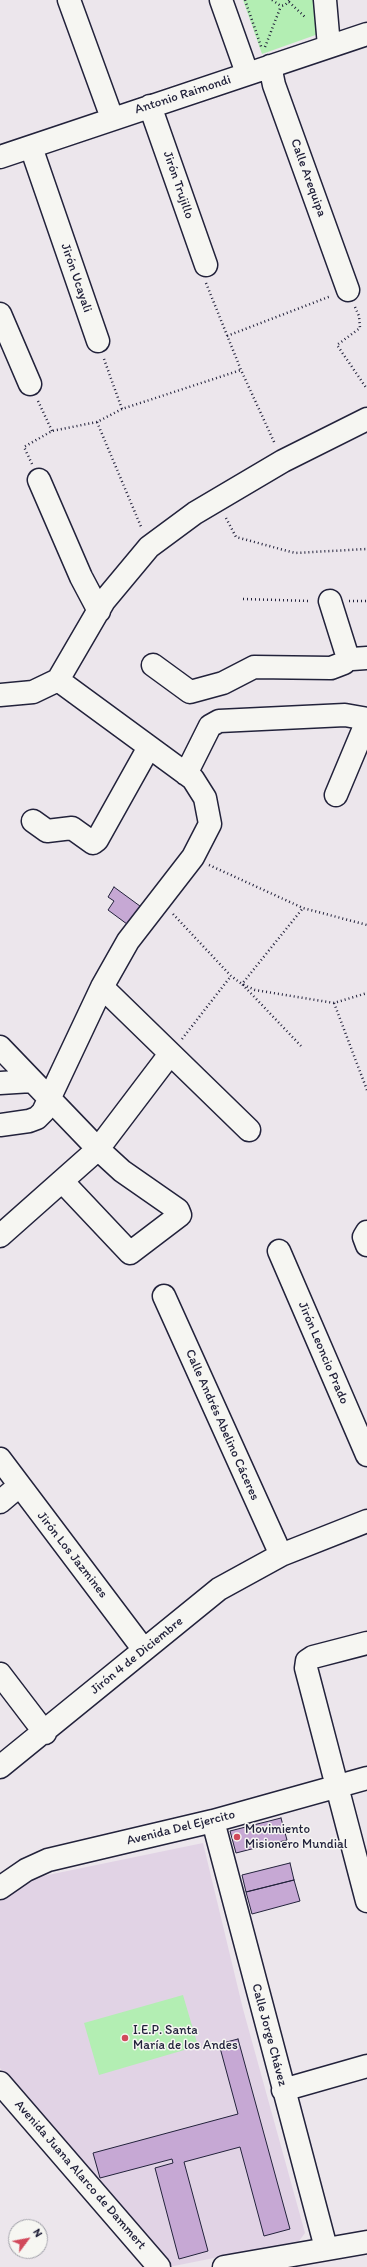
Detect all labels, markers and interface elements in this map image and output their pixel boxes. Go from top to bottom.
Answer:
street label: Antonio Raimondi [133,72,233,118]
street label: Calle Arequipa [287,137,329,219]
street label: Jirón Trujillo [159,149,197,221]
street label: Jirón Ucayali [57,241,95,315]
street label: Jirón Leoncio Prado [294,1299,352,1407]
street label: Calle Andrés Abelino Cáceres [182,1347,262,1503]
street label: Jirón Los Jazmines [33,1509,111,1601]
street label: Jirón 4 de Diciembre [88,1614,186,1698]
street label: Avenida Del Ejercito [125,1807,237,1849]
place label: Movimiento Misionero Mundial [245,1822,348,1853]
marker: Movimiento Misionero Mundial [232,1832,242,1842]
street label: Calle Jorge Chávez [248,1982,290,2088]
place label: I.E.P. Santa María de los Andes [133,2023,238,2054]
marker: I.E.P. Santa María de los Andes [120,2033,130,2043]
street label: Avenida Juana Alarco de Dammert [11,2097,149,2253]
north arrow [8,2219,48,2259]
text: N [30,2226,45,2240]

